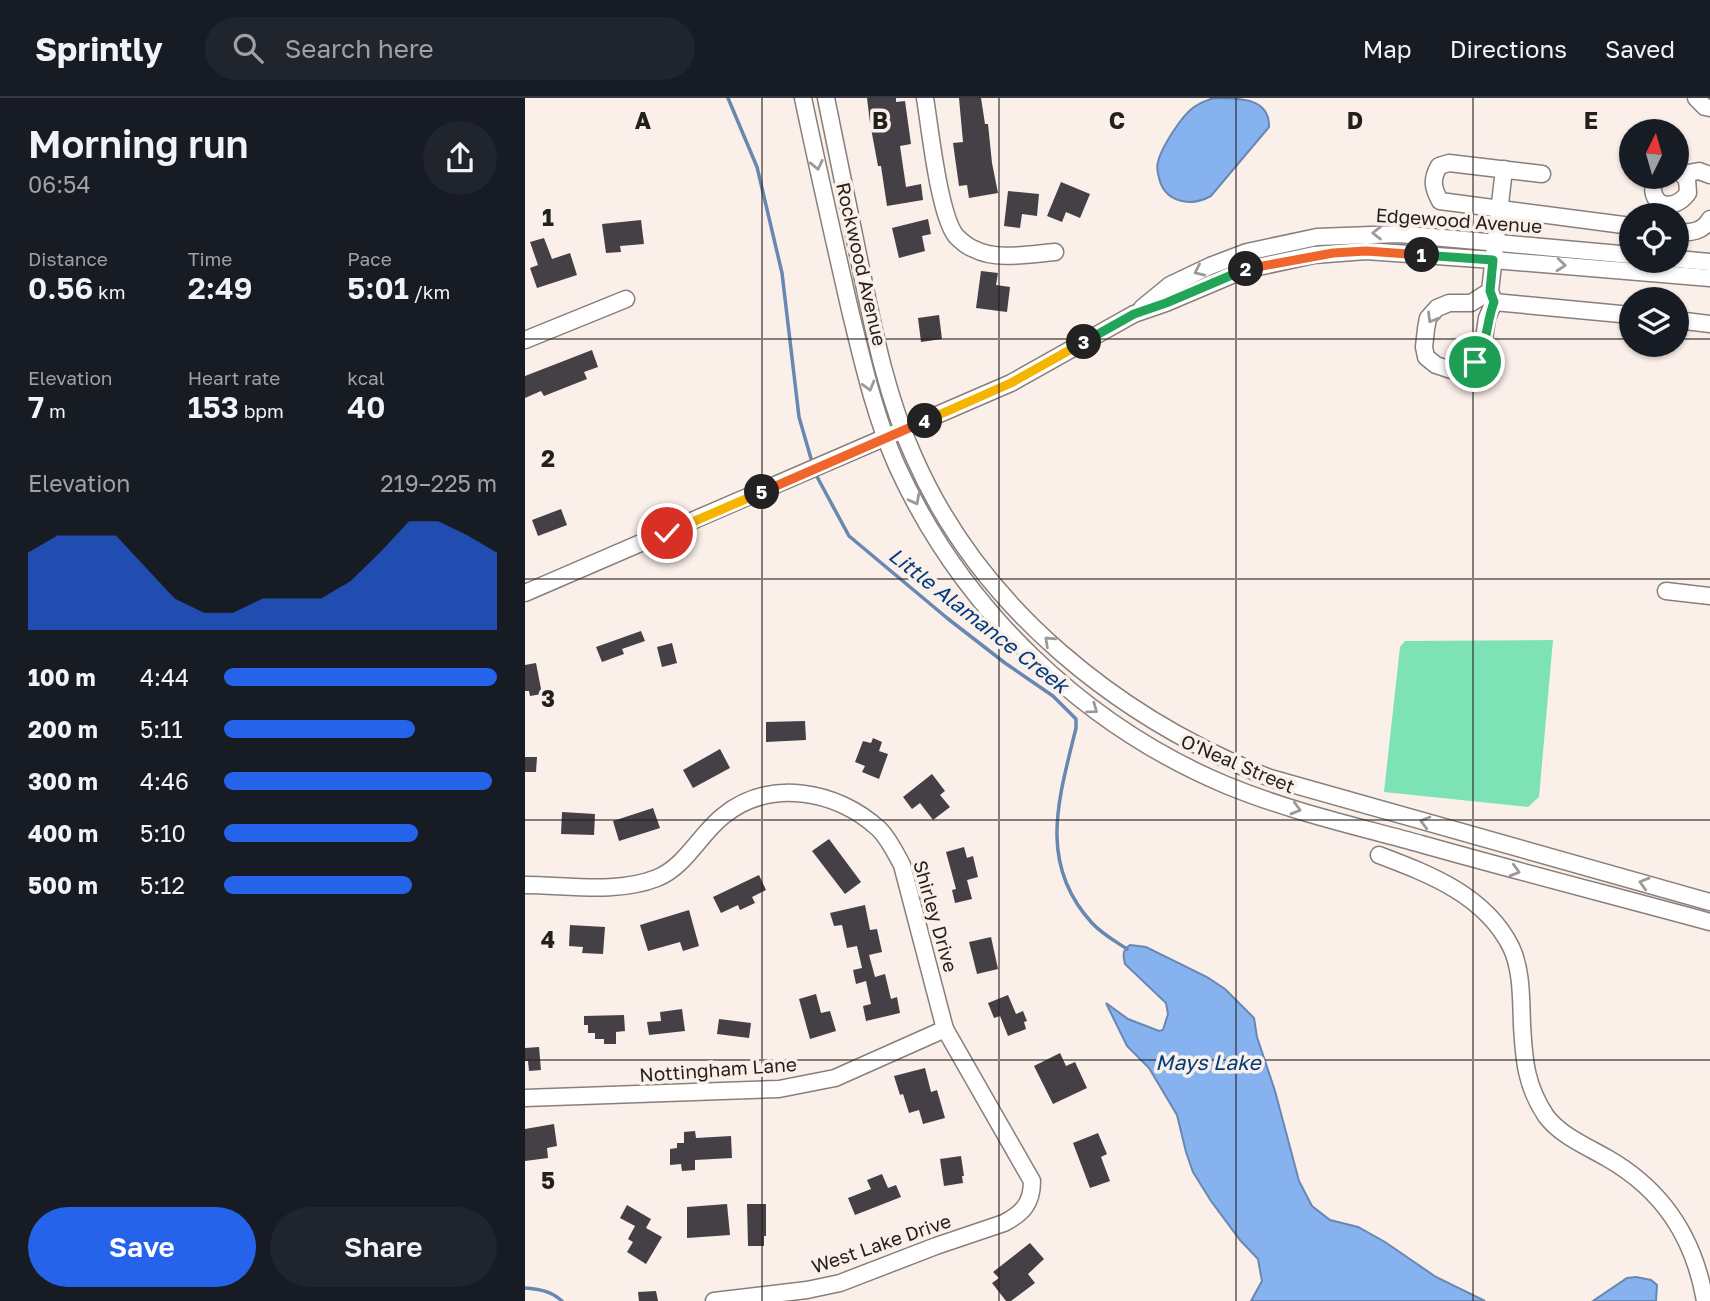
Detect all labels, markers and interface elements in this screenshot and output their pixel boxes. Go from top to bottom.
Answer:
search box [205,17,695,80]
text: Sprintly [35,29,163,68]
icon: search [229,29,267,67]
text: Search here [285,33,434,64]
text: Map [1363,34,1412,63]
text: Directions [1450,34,1567,63]
text: Saved [1605,34,1675,63]
text: A [635,106,652,134]
text: B [872,106,888,134]
text: C [1109,106,1125,134]
text: D [1347,106,1363,134]
text: E [1584,106,1598,134]
north arrow [1619,119,1689,189]
map controls [1619,119,1689,357]
text: Morning run [28,121,249,166]
button: share [423,121,497,195]
one-way arrow [809,159,824,171]
text: 06:54 [28,170,90,198]
street label: Rockwood Avenue [832,180,892,348]
text: 1 [542,203,554,231]
street label: Edgewood Avenue [1375,203,1543,237]
button: locate [1619,203,1689,273]
one-way arrow [1372,226,1383,241]
pin: 1 [1405,238,1439,272]
text: 1 [1417,243,1426,266]
text: Distance [28,247,108,270]
text: Time [188,247,232,270]
text: Pace [347,247,392,270]
pin: 2 [1229,252,1263,286]
text: 2 [1240,257,1251,280]
one-way arrow [1556,257,1567,272]
one-way arrow [1194,263,1206,277]
text: 0.56 [28,270,93,306]
text: 2:49 [188,270,253,306]
text: 5:01 [347,270,409,306]
text: km [93,280,125,303]
text: /km [409,280,450,303]
button: layers [1619,287,1689,357]
one-way arrow [1427,310,1440,323]
pin: 3 [1067,324,1101,360]
text: 3 [1078,330,1089,353]
pin [1445,332,1505,392]
icon: arrive [1456,343,1494,381]
text: Elevation [28,366,113,389]
text: Heart rate [188,366,280,389]
text: kcal [347,366,385,389]
one-way arrow [861,380,876,392]
text: 7 [28,389,44,425]
text: 153 [188,389,239,425]
text: 40 [347,389,385,425]
text: m [44,399,66,422]
text: bpm [239,399,284,422]
pin: 4 [907,404,943,438]
text: 4 [919,409,930,432]
text: 2 [541,444,555,472]
text: Elevation [28,469,130,497]
text: 219–225 m [380,469,497,497]
pin: 5 [744,474,779,510]
text: 5 [756,480,767,503]
one-way arrow [907,493,920,506]
pin [637,503,697,563]
icon: check [648,514,686,552]
water label: Little Alamance Creek [884,542,1076,700]
one-way arrow [1044,636,1057,649]
text: 100 m [28,663,96,691]
text: 4:44 [140,663,189,691]
text: 3 [541,684,555,712]
one-way arrow [1085,700,1098,713]
text: 200 m [28,715,98,743]
text: 5:11 [140,715,183,743]
street label: O'Neal Street [1178,729,1298,797]
text: 300 m [28,767,98,795]
text: 4:46 [140,767,189,795]
one-way arrow [1290,801,1302,816]
one-way arrow [1420,816,1432,830]
text: 400 m [28,819,98,847]
text: 5:10 [140,819,186,847]
street label: Shirley Drive [909,857,963,975]
one-way arrow [1509,862,1521,877]
text: 500 m [28,871,98,899]
text: 5:12 [140,871,185,899]
one-way arrow [1639,877,1651,892]
text: 4 [541,925,555,953]
water label: Mays Lake [1155,1049,1262,1075]
street label: Nottingham Lane [639,1052,797,1086]
text: 5 [541,1166,555,1194]
button: Save [28,1207,256,1287]
button: Share [270,1207,497,1287]
street label: West Lake Drive [808,1208,954,1278]

